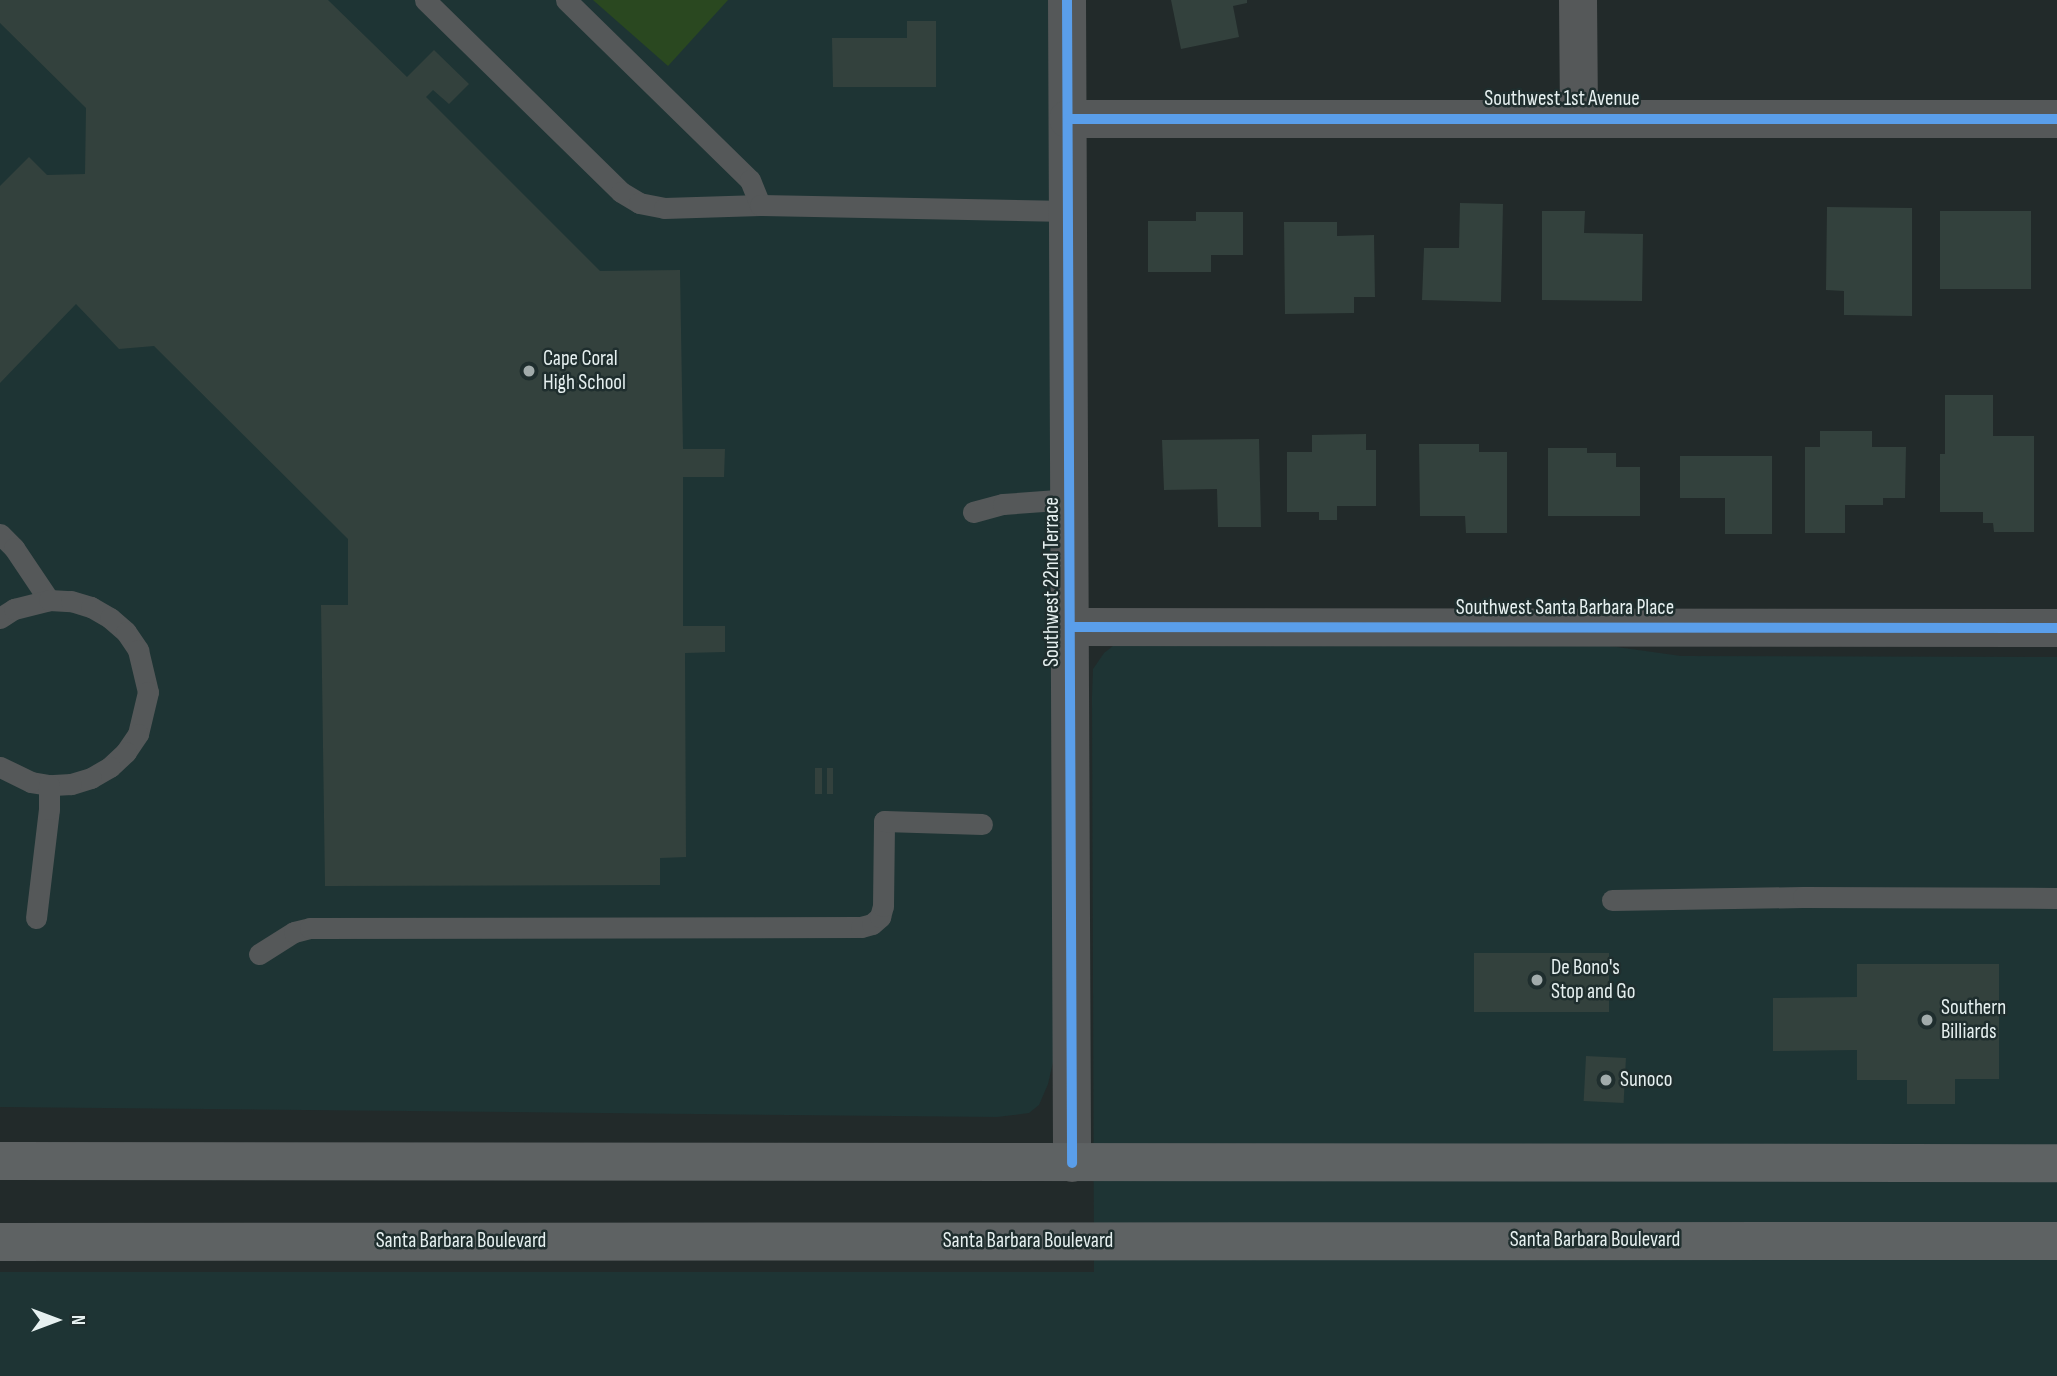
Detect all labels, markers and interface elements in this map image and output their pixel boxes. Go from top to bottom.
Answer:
street label: Southwest 1st Avenue [1484,86,1640,112]
place label: Cape Coral High School [543,346,626,396]
marker: Cape Coral High School [521,363,537,379]
street label: Southwest 22nd Terrace [1039,497,1065,667]
street label: Southwest Santa Barbara Place [1456,595,1674,621]
place label: De Bono's Stop and Go [1551,955,1635,1005]
marker: De Bono's Stop and Go [1529,972,1545,988]
place label: Southern Billiards [1941,995,2006,1045]
marker: Southern Billiards [1919,1012,1935,1028]
place label: Sunoco [1620,1067,1672,1093]
marker: Sunoco [1598,1072,1614,1088]
street label: Santa Barbara Boulevard [1510,1227,1680,1253]
street label: Santa Barbara Boulevard [376,1228,546,1254]
street label: Santa Barbara Boulevard [943,1228,1113,1254]
north arrow [21,1285,91,1355]
text: N [66,1315,89,1325]

